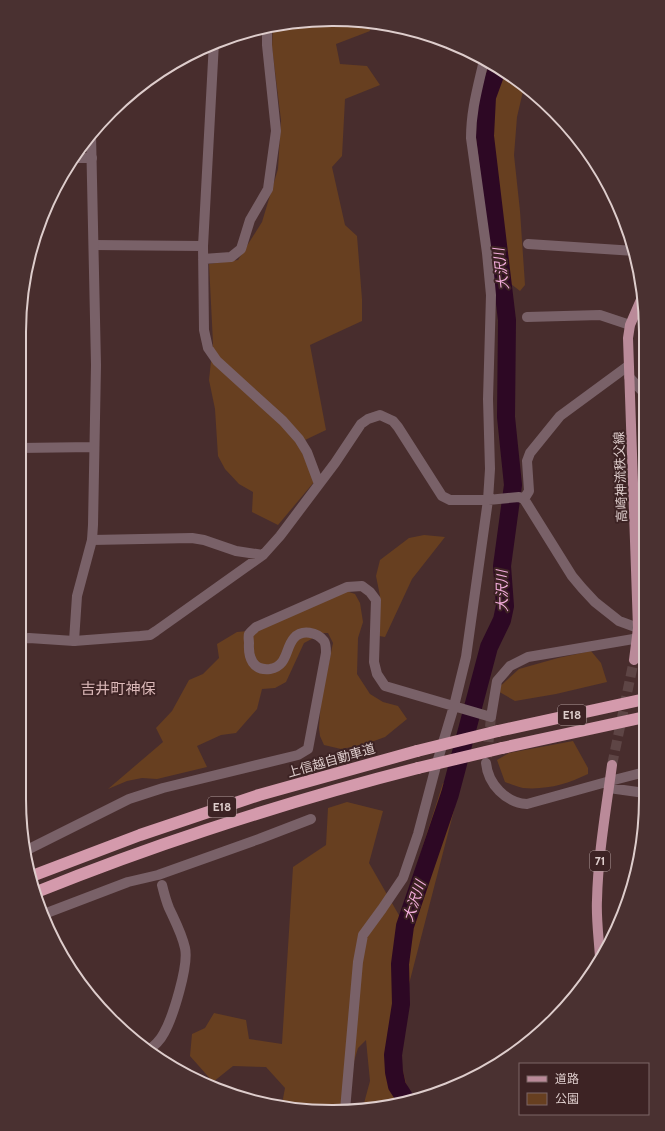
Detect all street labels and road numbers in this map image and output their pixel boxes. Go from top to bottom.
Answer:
street label: 高崎神流秩父線 [610,431,630,523]
road number: E18 [558,705,586,725]
street label: 上信越自動車道 [285,740,377,780]
road number: E18 [208,797,236,817]
road number: 71 [590,851,610,871]

